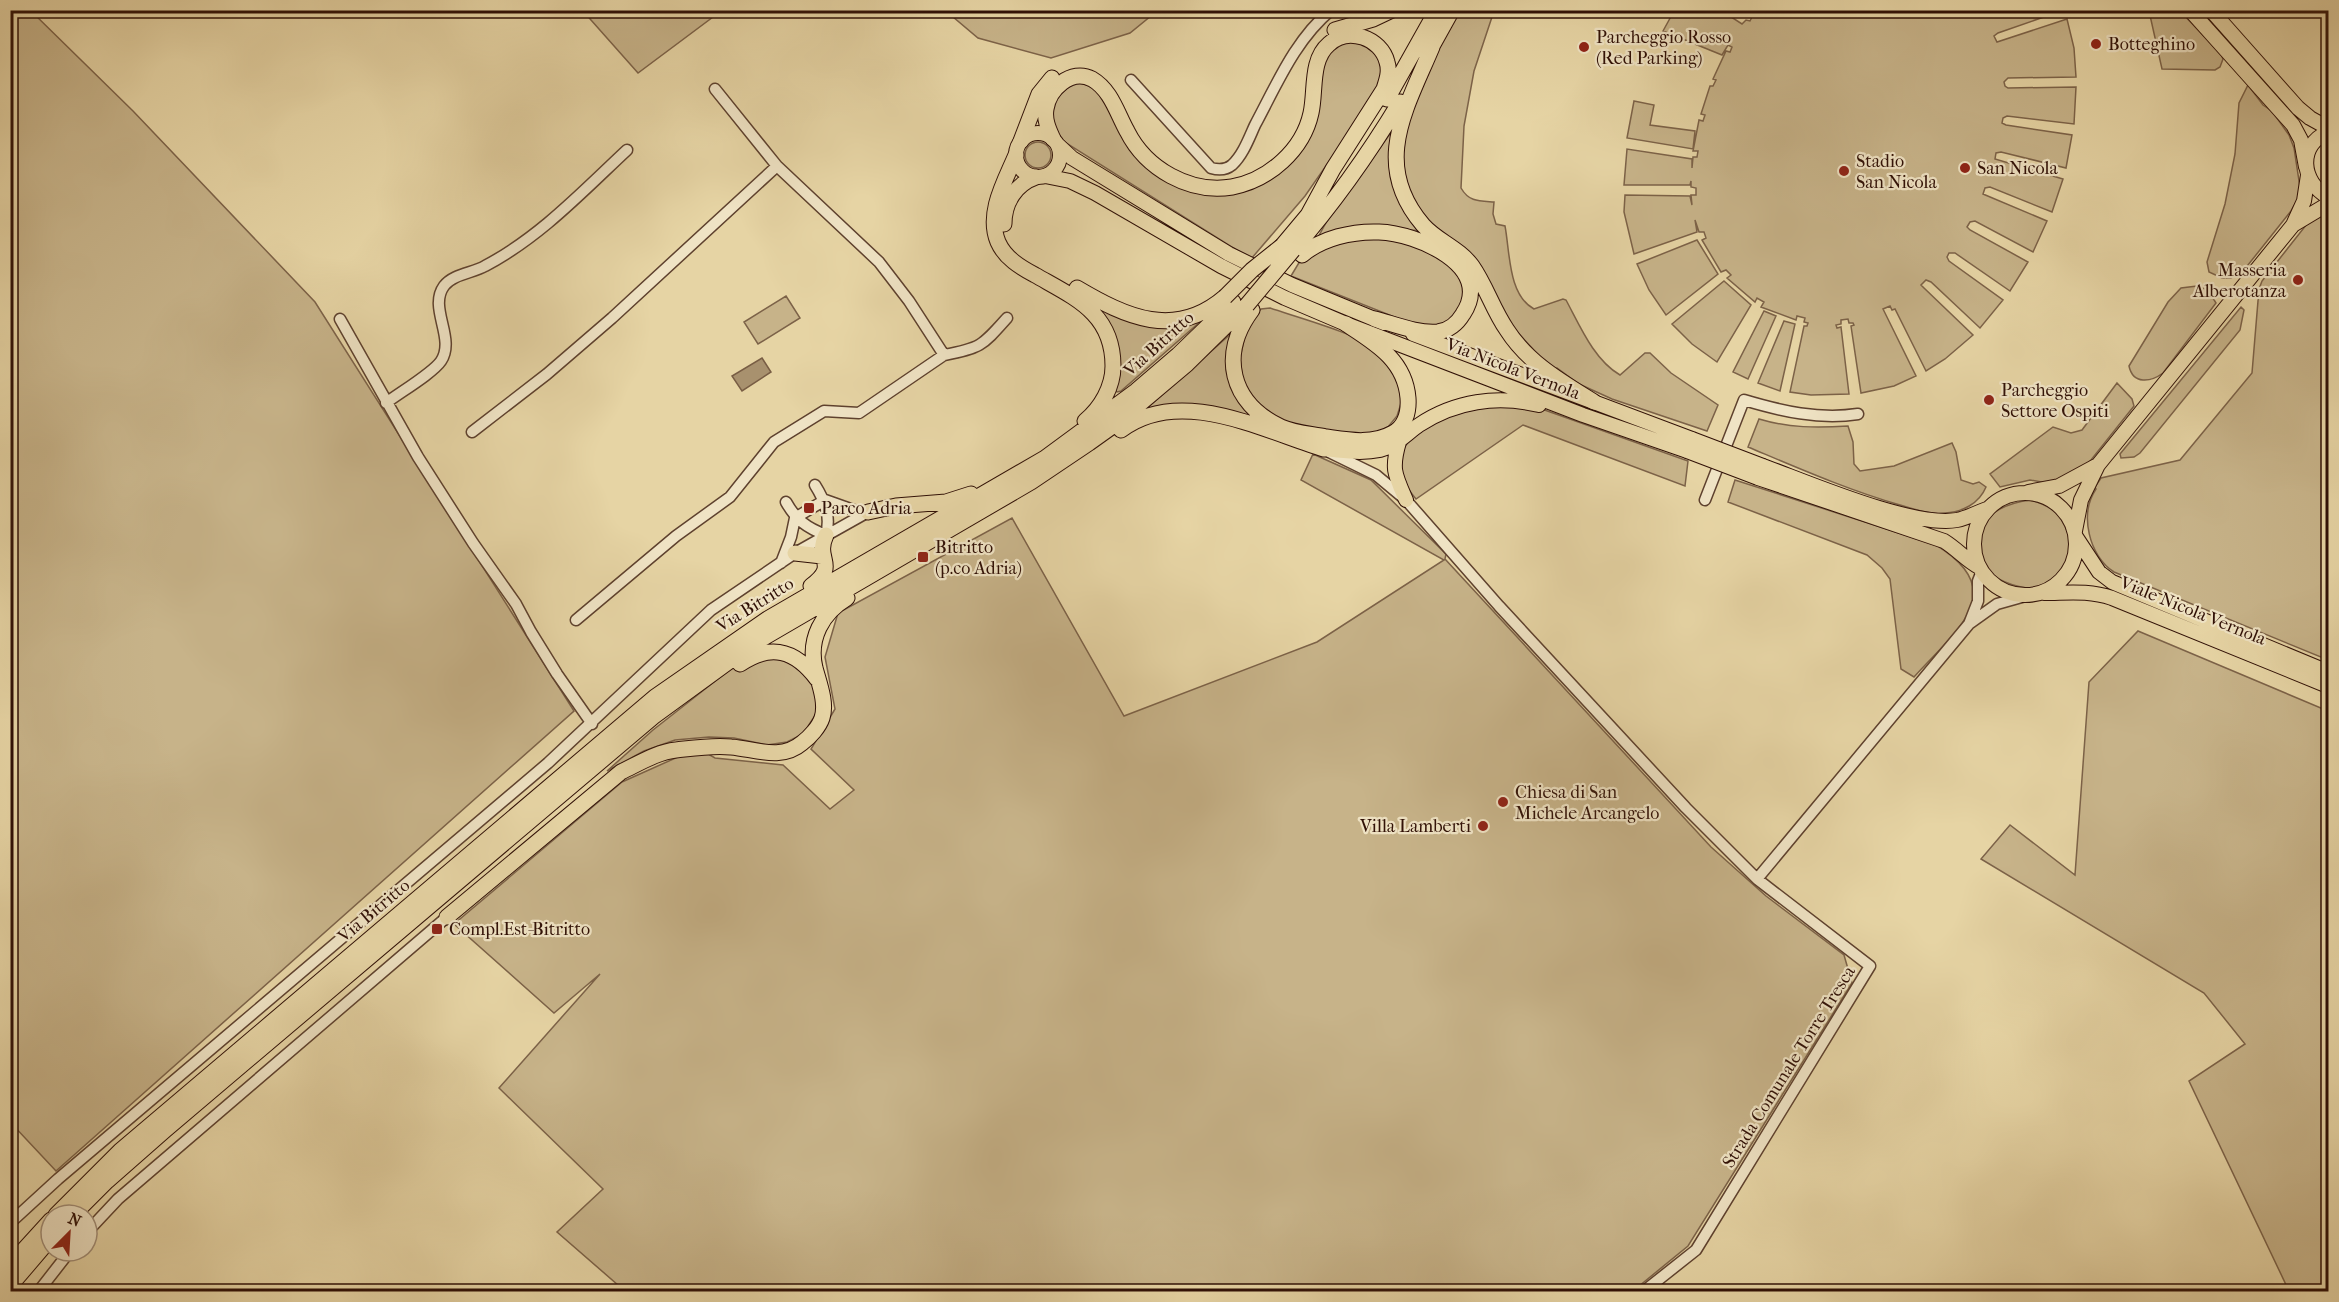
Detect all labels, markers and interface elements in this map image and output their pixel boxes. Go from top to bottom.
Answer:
place label: Parcheggio Rosso (Red Parking) [1596,27,1731,69]
place label: Botteghino [2108,34,2195,55]
marker: Botteghino [2089,37,2103,51]
marker: Parcheggio Rosso (Red Parking) [1577,40,1591,54]
place label: Stadio San Nicola [1856,151,1937,193]
place label: San Nicola [1977,158,2058,179]
marker: San Nicola [1958,161,1972,175]
marker: Stadio San Nicola [1837,164,1851,178]
place label: Masseria Alberotanza [2192,260,2287,302]
marker: Masseria Alberotanza [2291,273,2305,287]
street label: Via Bitritto [1119,307,1198,382]
street label: Via Nicola Vernola [1442,333,1584,404]
place label: Parcheggio Settore Ospiti [2001,380,2110,422]
marker: Parcheggio Settore Ospiti [1982,393,1996,407]
place label: Parco Adria [821,498,912,519]
marker: Parco Adria [802,501,816,515]
place label: Bitritto (p.co Adria) [935,537,1022,579]
marker: Bitritto (p.co Adria) [916,550,930,564]
street label: Viale Nicola Vernola [2116,572,2270,650]
street label: Via Bitritto [712,573,798,638]
place label: Chiesa di San Michele Arcangelo [1515,782,1659,824]
marker: Chiesa di San Michele Arcangelo [1496,795,1510,809]
place label: Villa Lamberti [1359,816,1472,837]
marker: Villa Lamberti [1476,819,1490,833]
street label: Via Bitritto [333,875,414,948]
place label: Compl.Est-Bitritto [449,919,590,940]
marker: Compl.Est-Bitritto [430,922,444,936]
street label: Strada Comunale Torre Tresca [1718,962,1860,1172]
north arrow [39,1203,99,1263]
text: N [65,1209,85,1231]

